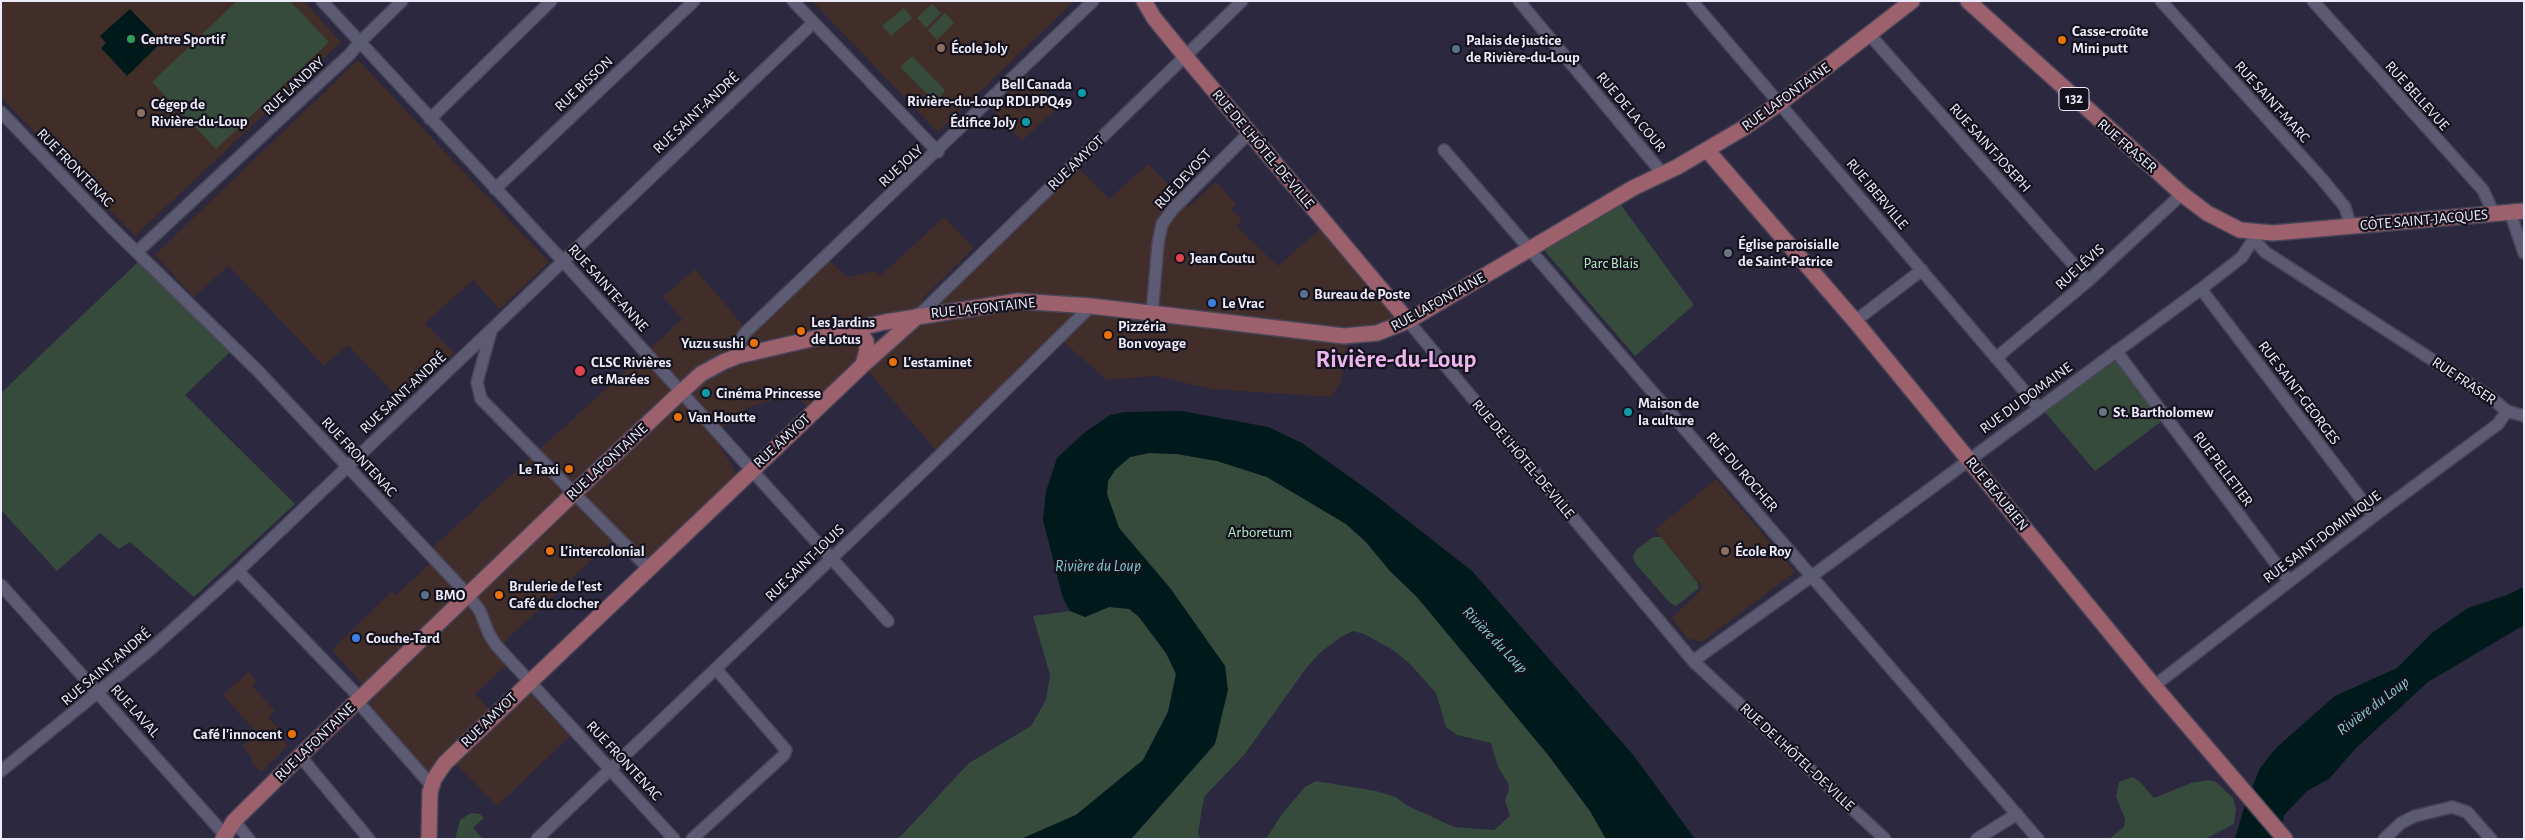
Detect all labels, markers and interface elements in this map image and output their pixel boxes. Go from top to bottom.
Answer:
place label: Casse-croûte Mini putt [2072,22,2148,57]
place label: Centre Sportif [141,30,225,48]
place label: Palais de justice de Rivière-du-Loup [1466,31,1580,66]
marker: Centre Sportif [125,33,137,45]
marker: Casse-croûte Mini putt [2056,34,2068,46]
place label: École Joly [951,39,1008,57]
marker: École Joly [935,42,947,54]
marker: Palais de justice de Rivière-du-Loup [1450,43,1462,55]
street label: RUE BISSON [551,52,617,116]
street label: RUE LANDRY [259,53,329,119]
street label: RUE SAINT-MARC [2231,57,2313,147]
street label: RUE BELLEVUE [2381,58,2453,134]
street label: RUE LAFONTAINE [1738,59,1834,135]
street label: RUE SAINT-ANDRÉ [649,68,743,158]
street label: RUE DE LA COUR [1592,68,1670,156]
place label: Bell Canada Rivière-du-Loup RDLPPQ49 [907,75,1072,110]
street label: RUE DE L'HÔTEL-DE-VILLE [1208,86,1318,212]
marker: Bell Canada Rivière-du-Loup RDLPPQ49 [1076,87,1088,99]
road number: 132 [2059,88,2089,110]
place label: Cégep de Rivière-du-Loup [151,95,248,130]
street label: RUE SAINT-JOSEPH [1945,100,2035,196]
marker: Cégep de Rivière-du-Loup [135,107,147,119]
place label: Édifice Joly [950,113,1016,131]
street label: RUE FRASER [2093,115,2161,177]
marker: Édifice Joly [1020,116,1032,128]
street label: RUE FRONTENAC [33,125,117,211]
street label: RUE AMYOT [1044,132,1108,194]
street label: RUE JOLY [875,141,927,191]
street label: RUE DEVOST [1151,145,1215,213]
street label: RUE IBERVILLE [1842,155,1912,233]
street label: CÔTE SAINT-JACQUES [2359,205,2489,235]
place label: Église paroisialle de Saint-Patrice [1738,235,1839,270]
street label: RUE LÉVIS [2052,240,2108,294]
street label: RUE SAINTE-ANNE [564,241,652,335]
marker: Église paroisialle de Saint-Patrice [1722,247,1734,259]
place label: Jean Coutu [1190,249,1255,267]
marker: Jean Coutu [1174,252,1186,264]
park label: Parc Blais [1583,254,1639,272]
street label: RUE LAFONTAINE [1388,269,1488,335]
place label: Bureau de Poste [1314,285,1410,303]
marker: Bureau de Poste [1298,288,1310,300]
street label: RUE LAFONTAINE [930,294,1036,322]
place label: Le Vrac [1222,294,1264,312]
marker: Le Vrac [1206,297,1218,309]
place label: Les Jardins de Lotus [811,313,875,348]
place label: Pizzéria Bon voyage [1118,317,1186,352]
marker: Les Jardins de Lotus [795,325,807,337]
marker: Pizzéria Bon voyage [1102,329,1114,341]
place label: Yuzu sushi [681,334,744,352]
marker: Yuzu sushi [748,337,760,349]
street label: RUE SAINT-GEORGES [2254,338,2344,448]
district label: Rivière-du-Loup [1316,344,1476,374]
street label: RUE SAINT-ANDRÉ [356,348,450,438]
place label: CLSC Rivières et Marées [591,353,671,388]
place label: L'estaminet [903,353,972,371]
street label: RUE FRASER [2429,353,2499,409]
marker: L'estaminet [887,356,899,368]
street label: RUE DU DOMAINE [1976,358,2076,438]
marker: CLSC Rivières et Marées [573,364,587,378]
place label: Cinéma Princesse [716,384,821,402]
marker: Cinéma Princesse [700,387,712,399]
place label: Maison de la culture [1638,394,1699,429]
street label: RUE DE L'HÔTEL-DE-VILLE [1468,396,1578,522]
place label: St. Bartholomew [2113,403,2213,421]
marker: Maison de la culture [1622,406,1634,418]
marker: St. Bartholomew [2097,406,2109,418]
place label: Van Houtte [688,408,756,426]
street label: RUE AMYOT [750,410,814,472]
marker: Van Houtte [672,411,684,423]
street label: RUE FRONTENAC [317,413,401,501]
street label: RUE LAFONTAINE [563,420,651,504]
street label: RUE DU ROCHER [1702,428,1782,516]
street label: RUE PELLETIER [2189,428,2257,510]
street label: RUE BEAUBIEN [1962,453,2032,535]
place label: Le Taxi [519,460,559,478]
marker: Le Taxi [563,463,575,475]
street label: RUE SAINT-DOMINIQUE [2260,487,2384,587]
street label: RUE SAINT-LOUIS [762,521,848,605]
park label: Arboretum [1228,523,1292,541]
place label: L'intercolonial [560,542,645,560]
place label: École Roy [1735,542,1791,560]
marker: L'intercolonial [544,545,556,557]
marker: École Roy [1719,545,1731,557]
water label: Rivière du Loup [1055,556,1141,576]
place label: Brulerie de l'est Café du clocher [509,577,602,612]
place label: BMO [435,586,465,604]
marker: BMO [419,589,431,601]
marker: Brulerie de l'est Café du clocher [493,589,505,601]
water label: Rivière du Loup [1458,602,1532,678]
street label: RUE SAINT-ANDRÉ [58,624,154,710]
place label: Couche-Tard [366,629,440,647]
marker: Couche-Tard [350,632,362,644]
water label: Rivière du Loup [2333,673,2413,739]
street label: RUE LAVAL [107,681,163,741]
street label: RUE AMYOT [457,689,521,751]
street label: RUE LAFONTAINE [271,699,359,785]
street label: RUE DE L'HÔTEL-DE-VILLE [1736,699,1858,815]
street label: RUE FRONTENAC [582,717,666,805]
place label: Café l'innocent [193,725,282,743]
marker: Café l'innocent [286,728,298,740]

